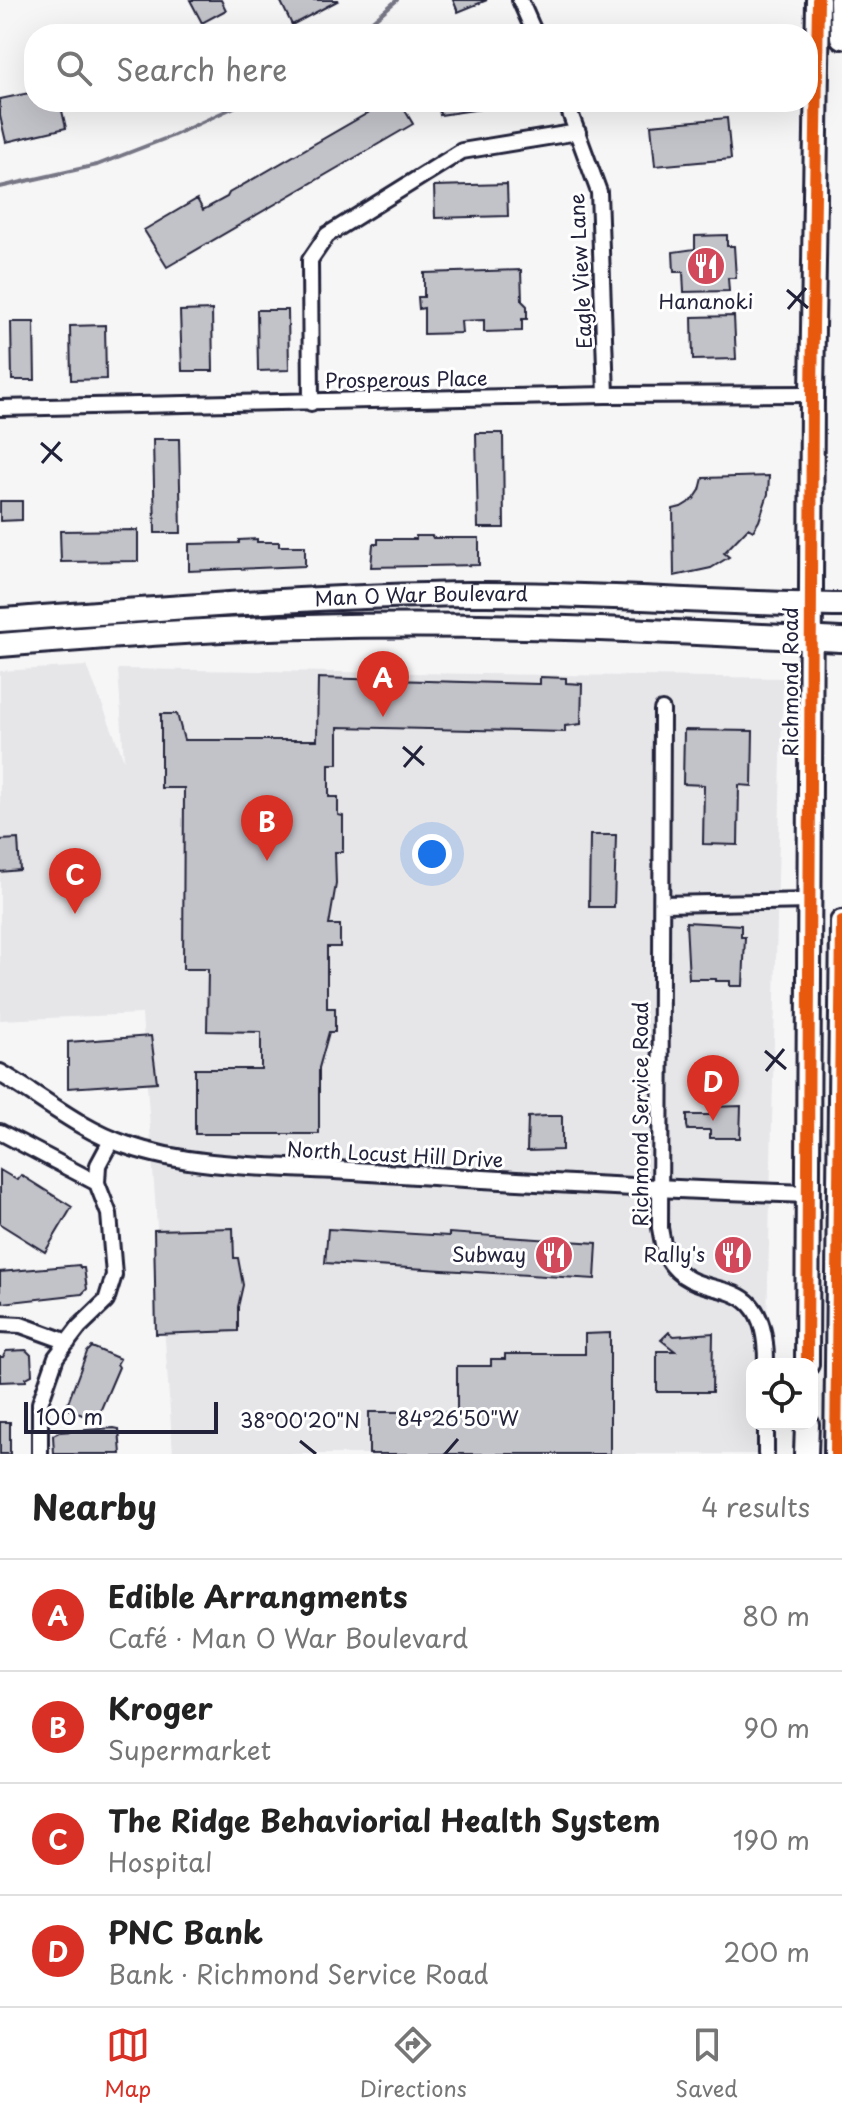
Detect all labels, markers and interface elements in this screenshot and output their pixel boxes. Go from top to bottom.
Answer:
search box [24,24,818,112]
icon: search [52,46,96,90]
text: Search here [116,46,288,91]
street label: Eagle View Lane [561,192,599,350]
restaurant icon: Hananoki [685,245,727,287]
place label: Hananoki [659,286,753,316]
street label: Prosperous Place [324,363,488,395]
street label: Man O War Boulevard [314,578,528,613]
street label: Richmond Road [775,607,805,757]
pin: A [357,651,409,717]
pin: B [241,795,293,861]
your location [412,834,452,874]
pin: C [49,848,101,914]
street label: Richmond Service Road [625,1001,655,1227]
pin: D [687,1055,739,1121]
street label: North Locust Hill Drive [286,1133,504,1175]
restaurant icon: Subway [533,1234,575,1276]
restaurant icon: Rally's [712,1234,754,1276]
place label: Subway [452,1239,526,1269]
place label: Rally's [644,1239,705,1269]
map controls [746,1358,818,1430]
button: locate [746,1358,818,1430]
scale bar [24,1398,218,1434]
text: 100 m [36,1399,103,1432]
text: 84°26'50"W [397,1403,519,1433]
text: 38°00'20"N [240,1405,360,1435]
text: Nearby [32,1480,157,1532]
text: 4 results [701,1487,810,1526]
text: Edible Arrangments [108,1573,408,1618]
text: A [48,1596,68,1635]
text: 80 m [742,1596,810,1635]
text: Café · Man O War Boulevard [108,1618,468,1657]
text: Kroger [108,1685,213,1730]
text: B [49,1708,67,1747]
text: 90 m [743,1708,810,1747]
text: Supermarket [108,1730,271,1769]
text: The Ridge Behaviorial Health System [108,1797,661,1842]
text: C [48,1820,68,1859]
text: 190 m [733,1820,810,1859]
text: Hospital [108,1842,212,1881]
text: PNC Bank [108,1909,263,1954]
text: D [48,1932,68,1971]
text: 200 m [723,1932,810,1971]
text: Bank · Richmond Service Road [108,1954,489,1993]
tab: Map [104,2023,151,2104]
tab: Directions [360,2023,467,2104]
tab: Saved [675,2023,738,2104]

